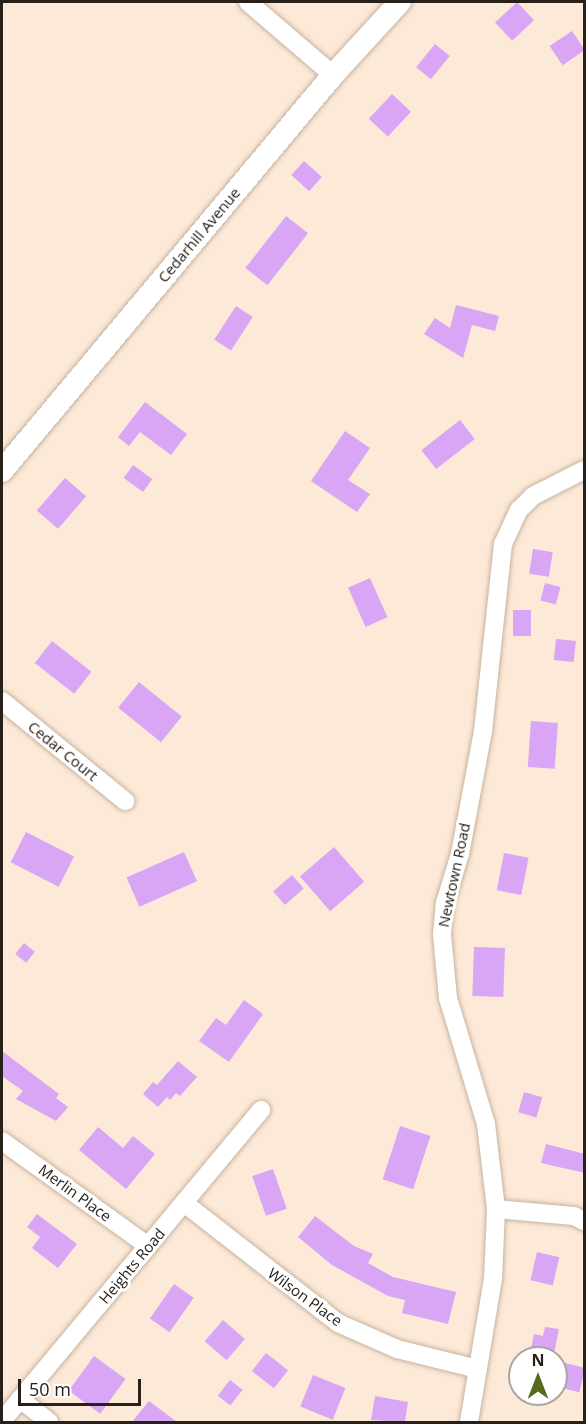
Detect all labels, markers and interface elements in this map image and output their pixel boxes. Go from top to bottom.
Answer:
street label: Cedarhill Avenue [154,184,244,286]
street label: Cedar Court [24,717,102,785]
street label: Newtown Road [434,821,474,929]
street label: Merlin Place [35,1161,115,1225]
street label: Heights Road [95,1225,169,1307]
street label: Wilson Place [264,1264,346,1330]
north arrow [508,1346,568,1406]
text: N [531,1349,545,1371]
scale bar [21,1367,144,1405]
text: 50 m [29,1377,71,1401]

